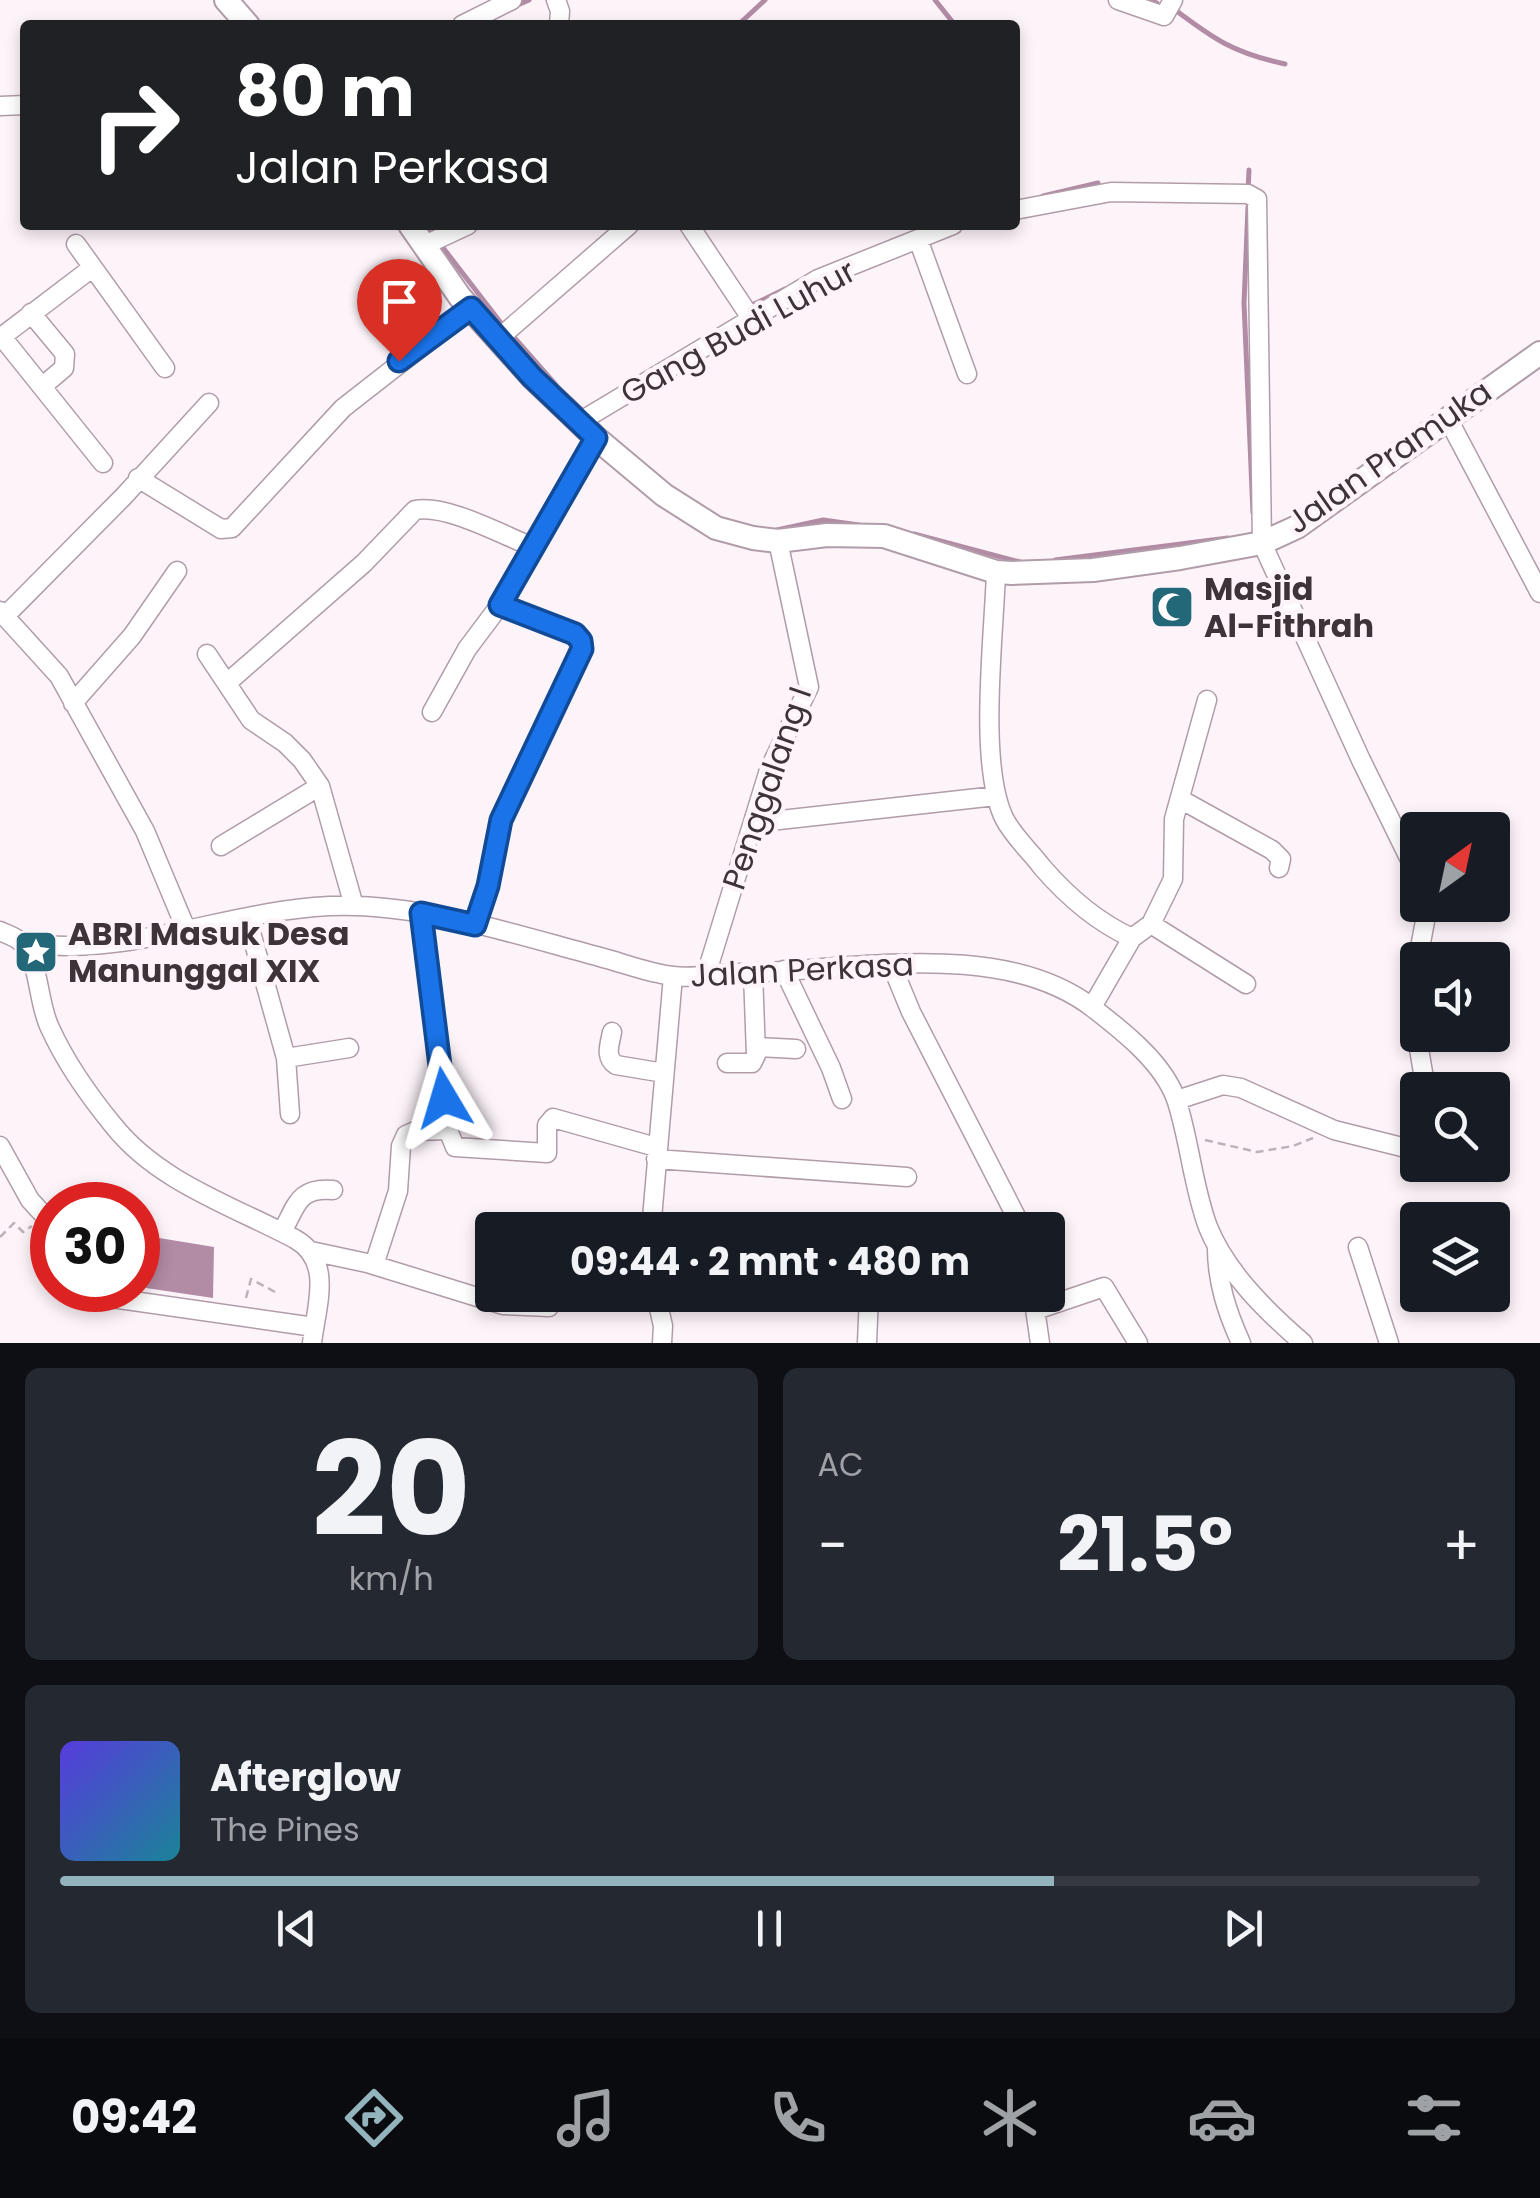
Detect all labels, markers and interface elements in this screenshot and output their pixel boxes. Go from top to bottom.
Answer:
text: 80 m [235,42,415,141]
icon: right [70,60,200,190]
text: Jalan Perkasa [235,136,550,199]
street label: Gang Budi Luhur [612,248,864,415]
pin [357,259,442,362]
icon: arrive [372,274,427,329]
street label: Jalan Pramuka [1277,369,1500,544]
place label: Masjid Al-Fithrah [1204,566,1374,648]
mosque icon: Masjid Al-Fithrah [1149,584,1195,630]
street label: Penggalang I [711,680,822,895]
north arrow [1400,812,1510,922]
map controls [1400,812,1510,1312]
place label: ABRI Masuk Desa Manunggal XIX [68,911,349,993]
place icon: ABRI Masuk Desa Manunggal XIX [13,929,59,975]
street label: Jalan Perkasa [689,941,915,998]
button: sound [1400,942,1510,1052]
position arrow [392,1046,496,1150]
button: search [1400,1072,1510,1182]
speed limit sign: 30 [30,1182,160,1312]
button: layers [1400,1202,1510,1312]
text: 09:44 · 2 mnt · 480 m [570,1235,970,1288]
text: 20 [312,1398,471,1581]
text: AC [818,1442,864,1487]
text: 21.5° [1057,1492,1233,1597]
text: − [818,1507,848,1584]
text: + [1442,1507,1480,1584]
text: km/h [349,1556,434,1601]
text: Afterglow [210,1751,401,1804]
text: The Pines [210,1807,360,1852]
icon: previous [269,1901,324,1956]
icon: pause [742,1901,797,1956]
icon: next [1216,1901,1271,1956]
icon: directions [339,2083,409,2153]
icon: music [551,2083,621,2153]
icon: phone [763,2083,833,2153]
icon: climate [975,2083,1045,2153]
icon: car [1187,2083,1257,2153]
icon: filters [1399,2083,1469,2153]
text: 09:42 [71,2086,197,2149]

